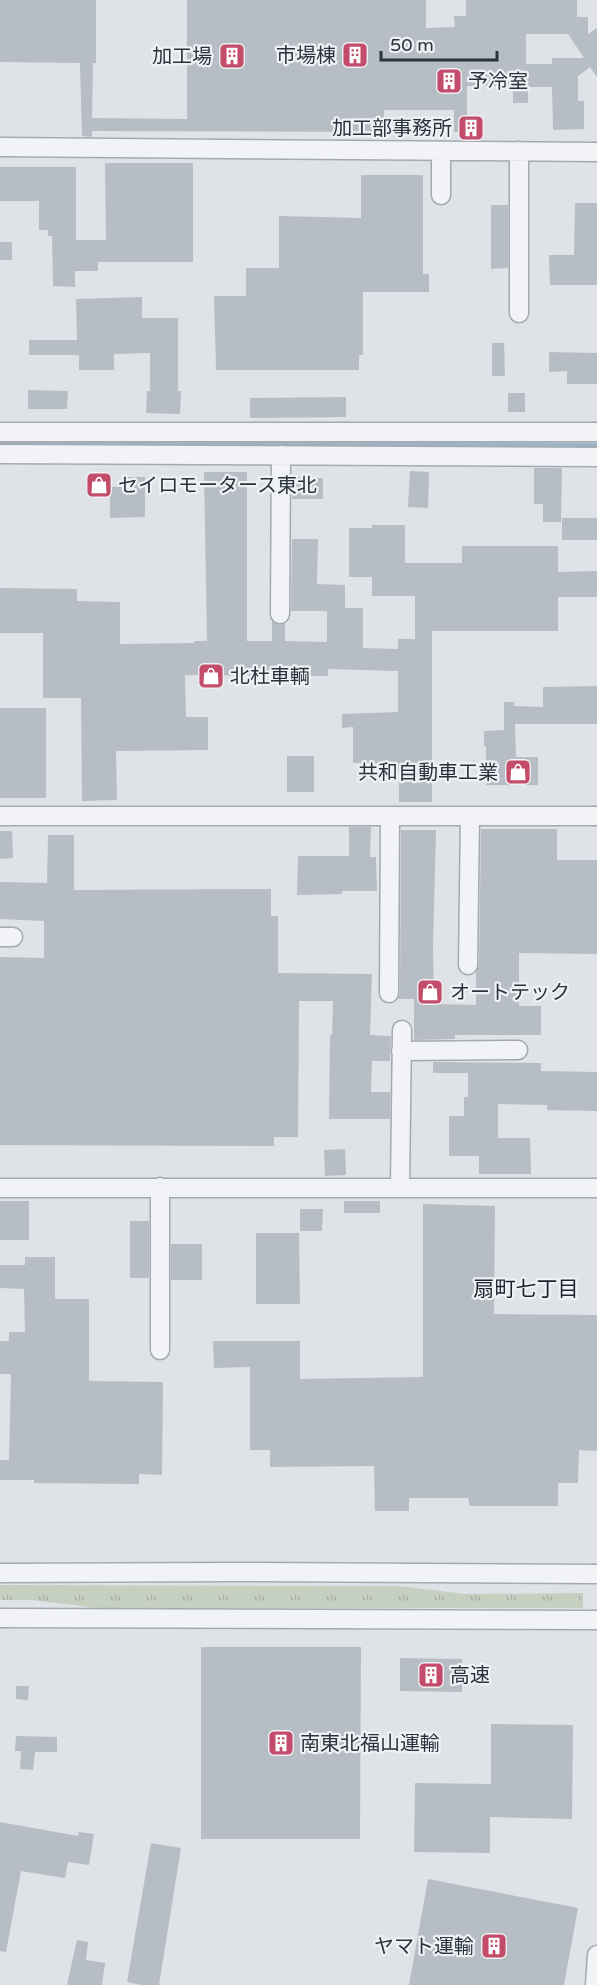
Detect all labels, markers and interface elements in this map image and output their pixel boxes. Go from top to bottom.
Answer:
scale bar [381,24,496,62]
text: 50 m [390,34,434,56]
building icon: 市場棟 [340,40,370,70]
building icon: 加工場 [217,41,247,71]
place label: 市場棟 [276,44,336,68]
place label: 加工場 [152,45,212,69]
building icon: 予冷室 [434,66,464,96]
place label: 予冷室 [468,70,528,94]
building icon: 加工部事務所 [456,113,486,143]
place label: 加工部事務所 [332,117,452,141]
shop icon: セイロモータース東北 [84,470,114,500]
place label: セイロモータース東北 [118,474,317,498]
shop icon: 北杜車輌 [196,661,226,691]
place label: 北杜車輌 [230,665,310,689]
shop icon: 共和自動車工業 [503,757,533,787]
place label: 共和自動車工業 [358,761,498,785]
shop icon: オートテック [415,977,445,1007]
place label: オートテック [450,981,570,1005]
district label: 扇町七丁目 [474,1277,579,1302]
building icon: 高速 [416,1660,446,1690]
place label: 高速 [450,1664,490,1688]
building icon: 南東北福山運輸 [266,1728,296,1758]
place label: 南東北福山運輸 [300,1732,440,1756]
building icon: ヤマト運輸 [479,1931,509,1961]
place label: ヤマト運輸 [374,1935,474,1959]

